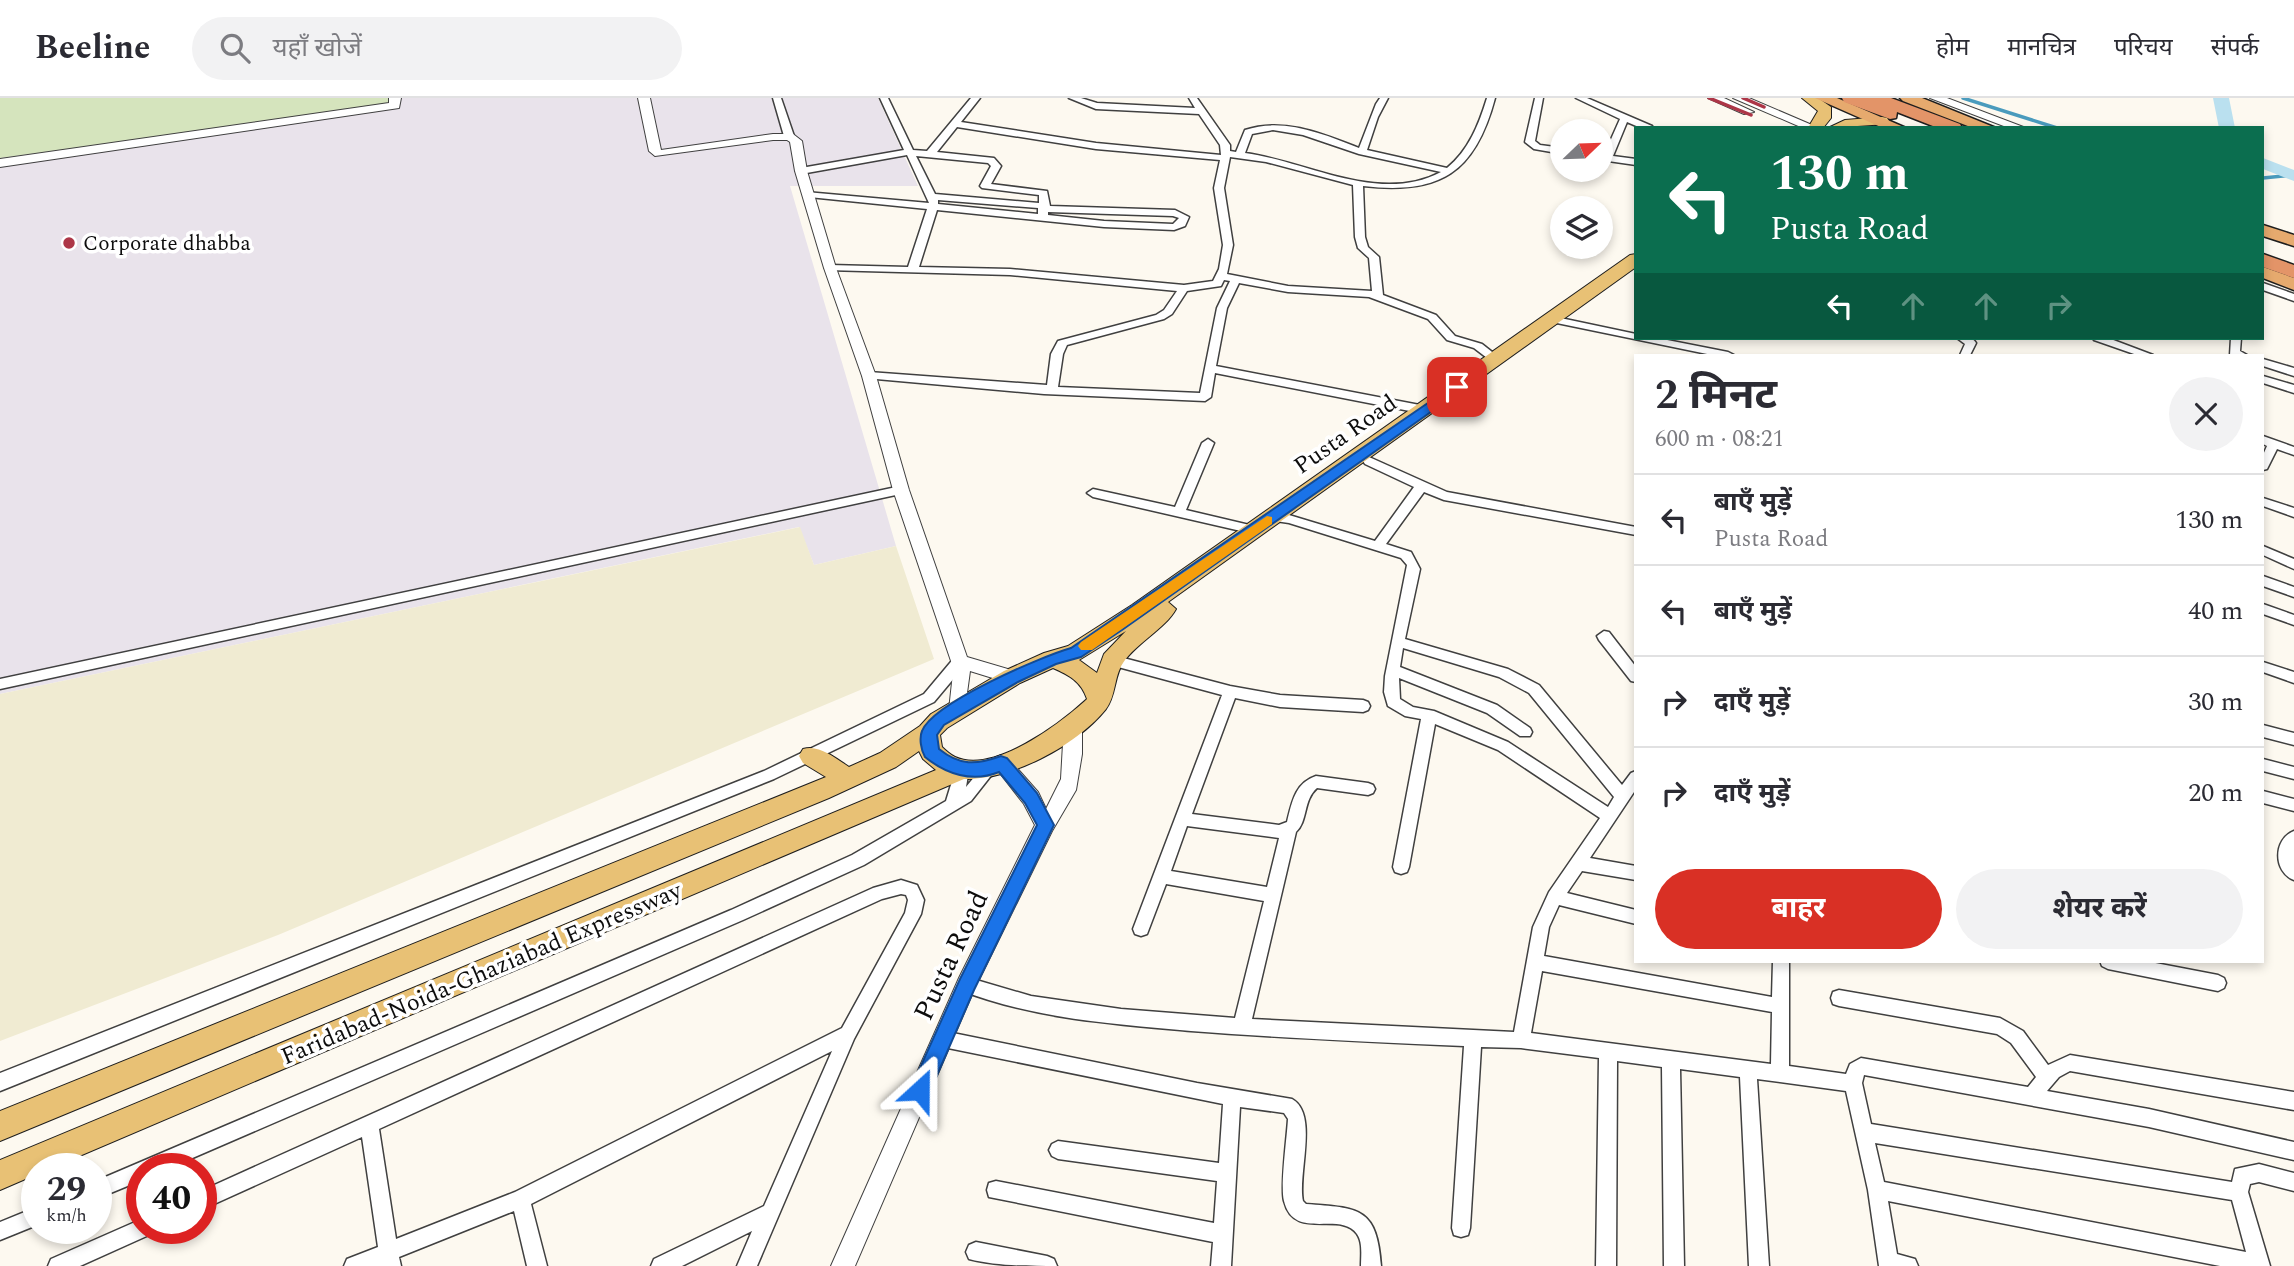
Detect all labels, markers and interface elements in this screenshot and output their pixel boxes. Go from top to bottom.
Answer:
search box [192,17,682,80]
text: Beeline [35,23,150,73]
text: यहाँ खोजें [272,28,362,68]
icon: search [216,29,254,67]
text: होम [1936,30,1969,66]
text: मानचित्र [2007,30,2076,66]
text: परिचय [2114,30,2173,66]
text: संपर्क [2211,30,2259,66]
north arrow [1550,119,1614,182]
map controls [1550,119,1613,259]
text: 130 m [1770,137,1909,212]
icon: left [1655,154,1746,245]
button: layers [1550,196,1613,259]
text: Pusta Road [1770,205,1929,254]
place label: Corporate dhabba [83,228,251,260]
marker: Corporate dhabba [61,235,77,251]
icon: left [1821,287,1859,325]
icon: ahead [1894,287,1932,325]
icon: ahead [1967,287,2005,325]
icon: right [2040,287,2078,325]
pin [1427,357,1487,417]
text: 2 मिनट [1655,364,1777,427]
icon: arrive [1438,368,1476,406]
button: close [2169,377,2243,451]
street label: Pusta Road [1286,386,1405,484]
text: 600 m · 08:21 [1655,422,1784,457]
text: बाएँ मुड़ें [1714,482,1792,522]
text: 130 m [2175,500,2243,540]
icon: left [1655,501,1693,539]
text: Pusta Road [1714,522,1828,557]
text: बाएँ मुड़ें [1714,591,1792,631]
text: 40 m [2188,591,2243,631]
icon: left [1655,592,1693,630]
text: दाएँ मुड़ें [1714,682,1790,722]
text: 30 m [2188,682,2243,722]
icon: right [1655,683,1693,721]
text: दाएँ मुड़ें [1714,773,1790,813]
text: 20 m [2188,773,2243,813]
icon: right [1655,774,1693,812]
button: बाहर [1655,869,1942,949]
button: शेयर करें [1956,869,2243,949]
street label: Faridabad-Noida-Ghaziabad Expressway [275,872,689,1075]
street label: Pusta Road [902,884,1000,1028]
position arrow [883,1053,957,1127]
speed limit sign: 40 [126,1153,217,1244]
text: 29 [47,1163,86,1216]
text: km/h [46,1202,87,1229]

